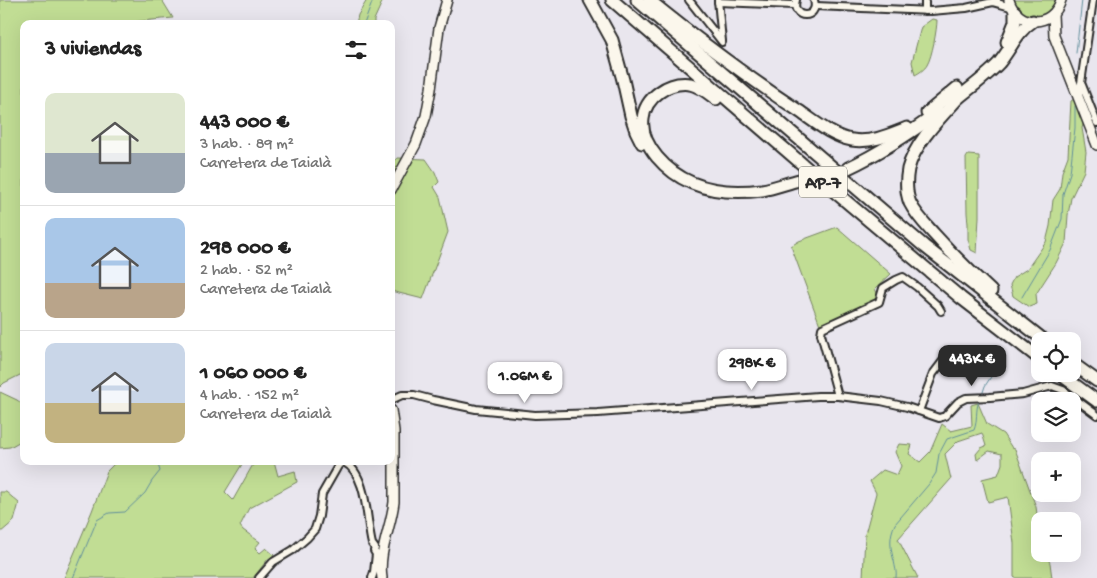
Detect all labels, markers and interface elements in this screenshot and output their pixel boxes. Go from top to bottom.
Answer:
icon: filters [342,36,370,64]
text: 3 viviendas [45,38,141,63]
text: 443 000 € [200,111,289,136]
icon: home [85,113,145,173]
text: 3 hab. · 89 m² [200,136,294,155]
text: Carretera de Taialà [200,155,331,174]
road number: AP-7 [799,166,847,198]
text: 298 000 € [200,237,291,262]
icon: home [85,238,145,298]
text: 2 hab. · 52 m² [200,262,293,281]
text: Carretera de Taialà [200,281,331,300]
map controls [1031,332,1081,562]
button: locate [1031,332,1081,382]
pin: 443K € [931,344,1013,387]
pin: 298K € [711,348,793,391]
text: 443K € [949,351,995,370]
text: 298K € [729,355,775,374]
text: 1 060 000 € [200,362,306,387]
pin: 1.06M € [479,362,571,404]
icon: home [85,363,145,423]
text: 1.06M € [498,368,552,387]
text: 4 hab. · 152 m² [200,387,299,406]
button: layers [1031,392,1081,442]
text: Carretera de Taialà [200,406,331,425]
button: + [1031,452,1081,502]
button: − [1031,512,1081,562]

